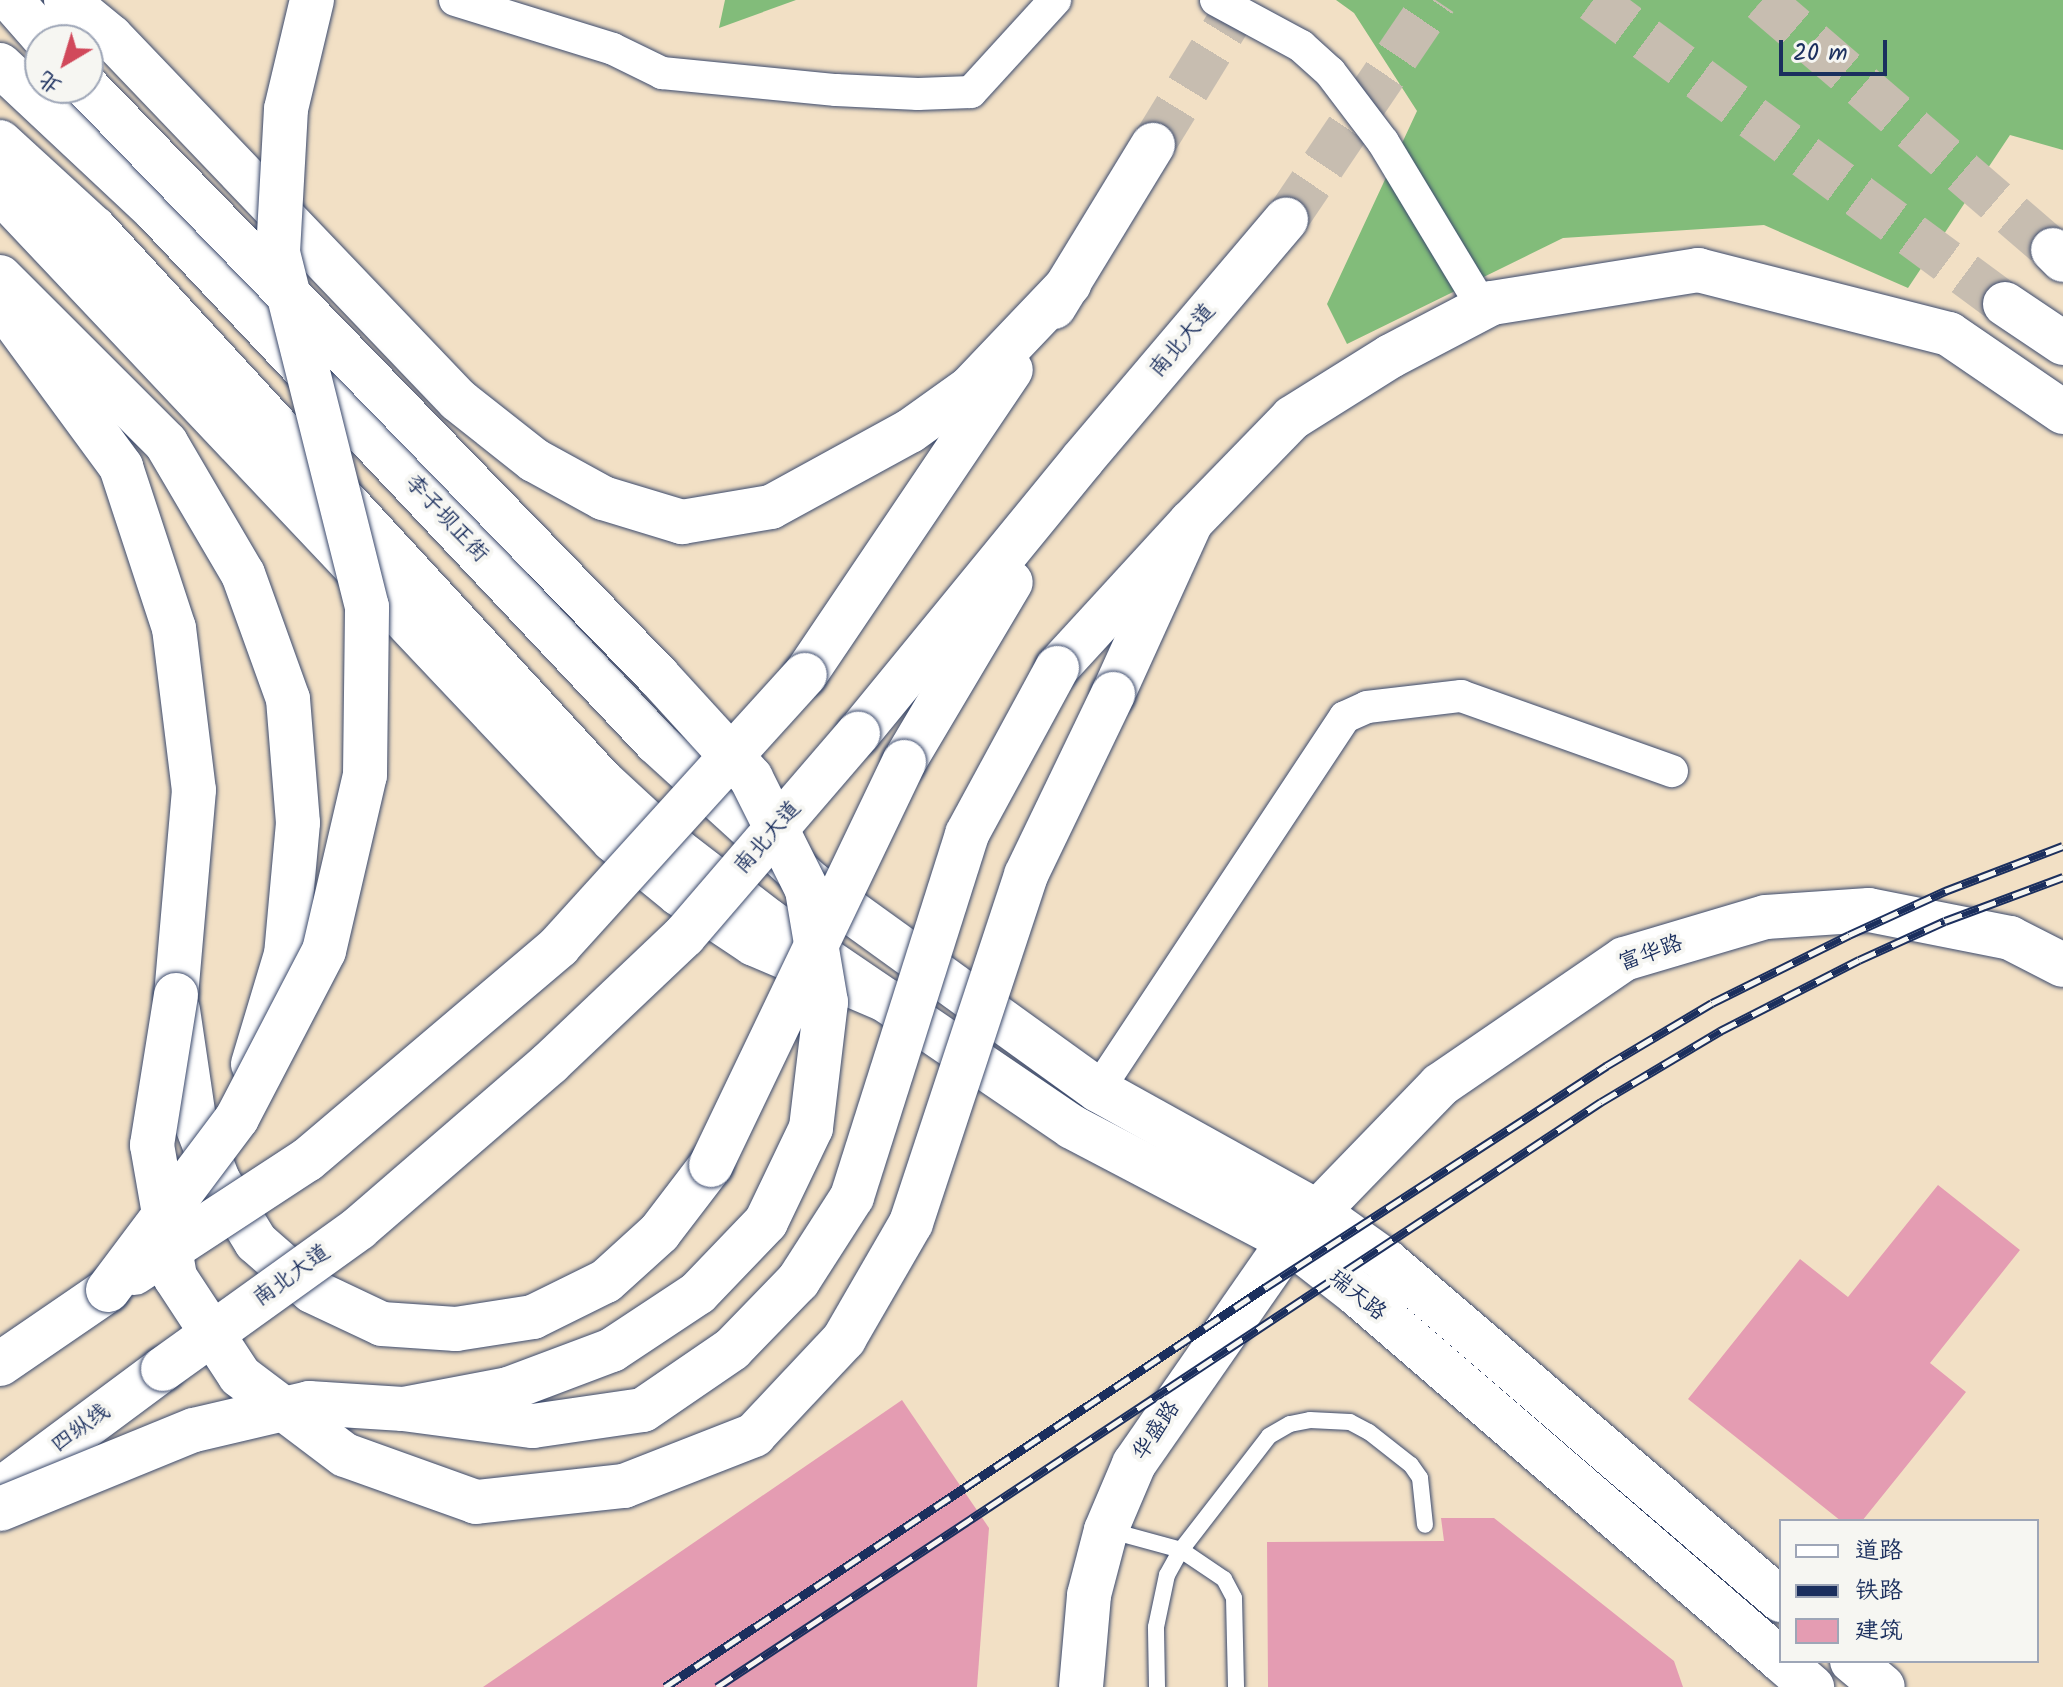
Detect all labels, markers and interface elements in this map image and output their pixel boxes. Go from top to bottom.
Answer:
north arrow [24,24,104,104]
scale bar [1783,24,1891,74]
text: 20 m [1793,34,1848,73]
text: 北 [31,61,70,102]
street label: 南北大道 [1145,299,1221,383]
street label: 李子坝正街 [399,470,493,568]
street label: 南北大道 [729,796,807,880]
street label: 富华路 [1615,930,1687,978]
street label: 南北大道 [249,1239,335,1313]
street label: 瑞天路 [1323,1265,1391,1327]
street label: 华盛路 [1128,1396,1186,1466]
street label: 四纵线 [47,1399,115,1459]
legend [1779,1519,2039,1663]
text: 道路 [1855,1532,1903,1571]
text: 铁路 [1855,1572,1903,1611]
text: 建筑 [1855,1612,1903,1651]

